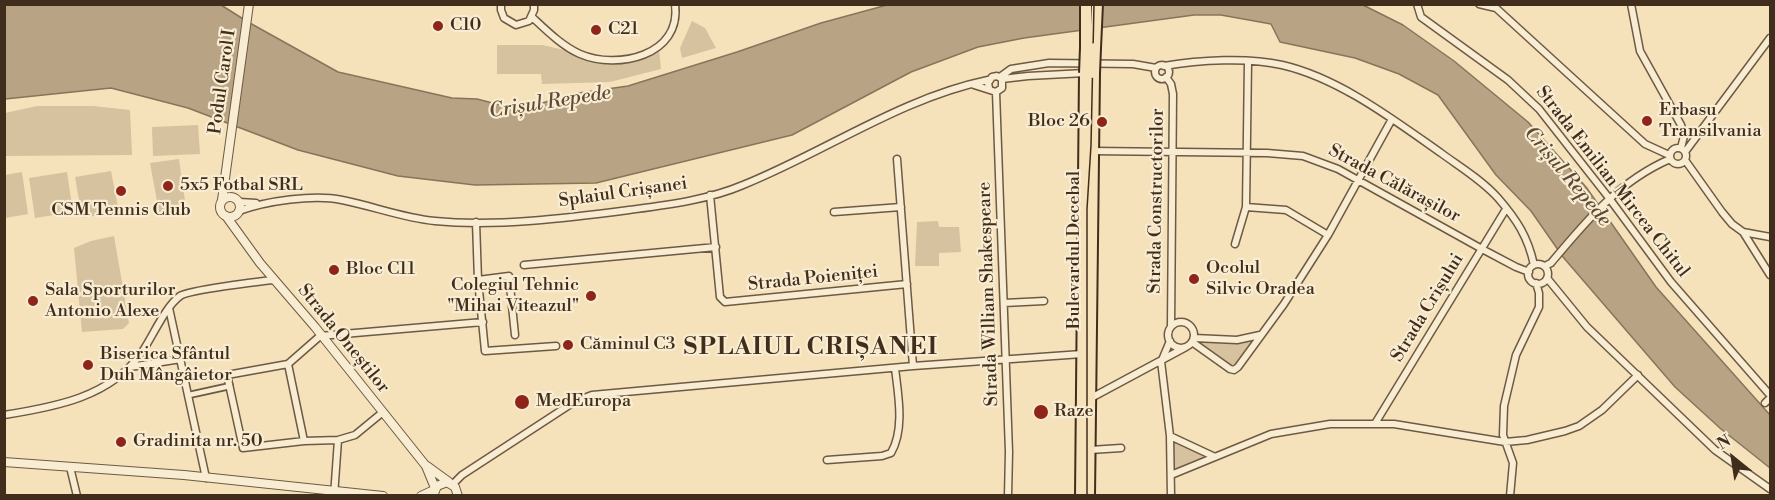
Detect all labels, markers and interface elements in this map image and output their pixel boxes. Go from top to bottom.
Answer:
place label: C10 [450,15,481,37]
marker: C10 [431,19,445,33]
place label: C21 [608,19,639,41]
marker: C21 [589,23,603,37]
street label: Podul Carol I [205,28,241,136]
water label: Crișul Repede [487,82,613,124]
street label: Strada Emilian Mircea Chitul [1531,82,1693,282]
place label: Erbasu Transilvania [1659,100,1762,142]
street label: Strada Constructorilor [1145,108,1169,294]
place label: Bloc 26 [1028,111,1090,133]
marker: Erbasu Transilvania [1640,114,1654,128]
marker: Bloc 26 [1095,115,1109,129]
water label: Crișul Repede [1518,122,1616,232]
street label: Strada Călărașilor [1324,140,1464,228]
street label: Bulevardul Decebal [1064,171,1086,329]
street label: Splaiul Crișanei [557,173,689,213]
place label: 5x5 Fotbal SRL [180,175,303,197]
marker: 5x5 Fotbal SRL [161,179,175,193]
street label: Strada William Shakespeare [974,181,1004,407]
marker: CSM Tennis Club [114,184,128,198]
place label: CSM Tennis Club [51,200,191,222]
street label: Strada Crișului [1387,250,1469,366]
place label: Ocolul Silvic Oradea [1206,258,1315,300]
place label: Bloc C11 [346,259,415,281]
street label: Strada Poieniței [747,261,879,297]
marker: Bloc C11 [327,263,341,277]
marker: Ocolul Silvic Oradea [1187,272,1201,286]
place label: Colegiul Tehnic "Mihai Viteazul" [447,275,579,318]
place label: Sala Sporturilor Antonio Alexe [45,280,176,322]
street label: Strada Oneștilor [292,280,394,398]
marker: Colegiul Tehnic "Mihai Viteazul" [584,289,598,303]
marker: Sala Sporturilor Antonio Alexe [26,294,40,308]
place label: Căminul C3 [580,334,676,356]
district label: SPLAIUL CRIȘANEI [684,334,938,362]
marker: Căminul C3 [561,338,575,352]
place label: Biserica Sfântul Duh Mângâietor [100,344,232,386]
marker: Biserica Sfântul Duh Mângâietor [81,358,95,372]
place label: MedEuropa [536,391,631,413]
marker: MedEuropa [513,393,531,411]
place label: Raze [1054,401,1094,423]
marker: Raze [1032,403,1050,421]
north arrow [1703,428,1763,488]
place label: Gradinita nr. 50 [133,431,263,453]
text: N [1714,431,1734,454]
marker: Gradinita nr. 50 [114,435,128,449]

